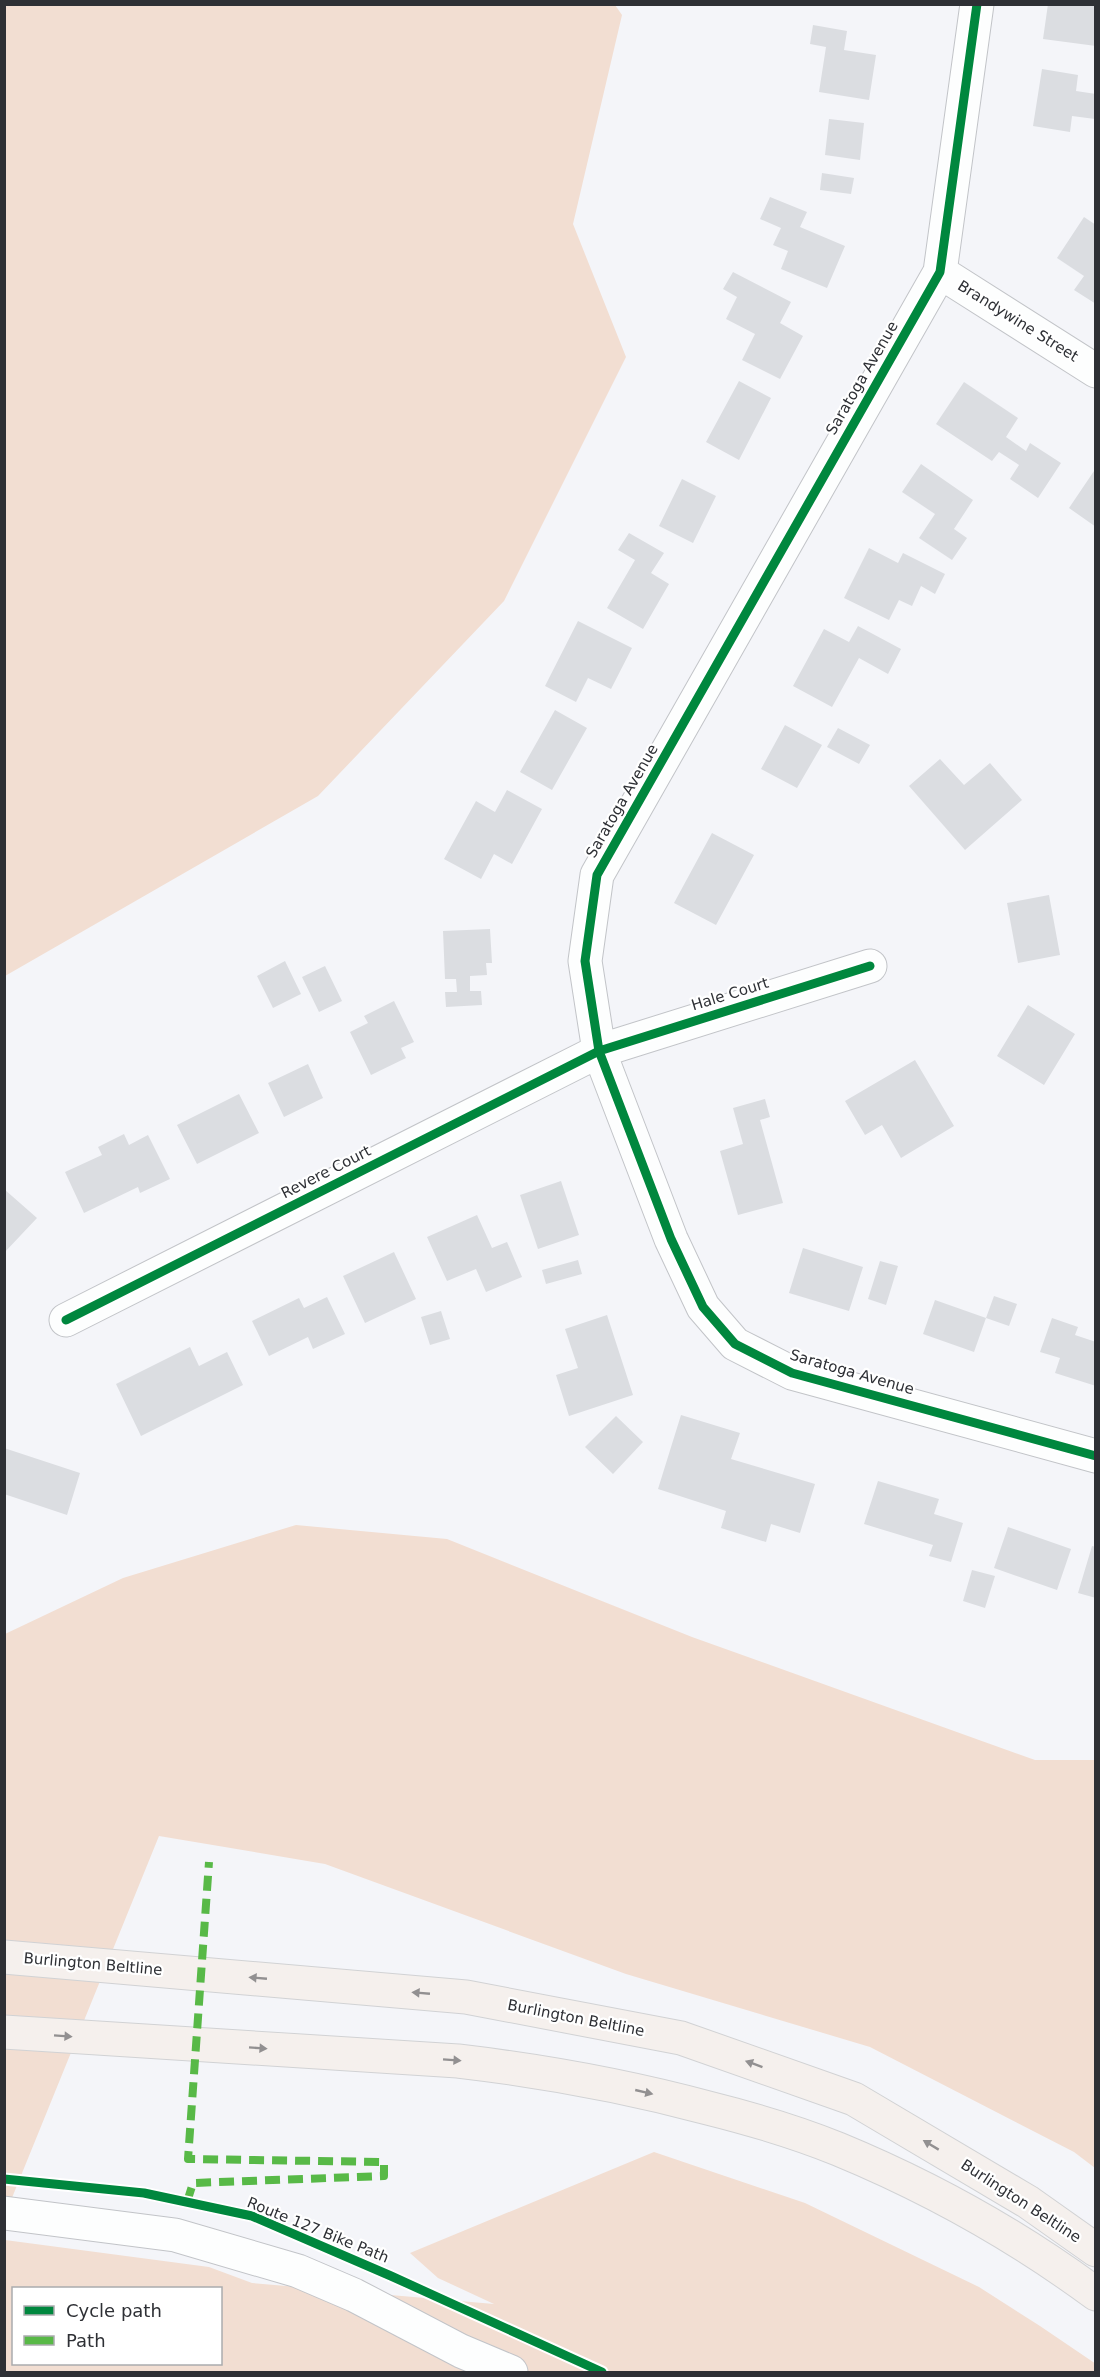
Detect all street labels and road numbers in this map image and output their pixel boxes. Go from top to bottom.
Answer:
street label: Brandywine Street [954,277,1082,366]
street label: Saratoga Avenue [822,318,902,438]
street label: Saratoga Avenue [582,741,662,861]
street label: Hale Court [689,974,771,1014]
street label: Revere Court [278,1142,374,1202]
street label: Saratoga Avenue [788,1346,916,1398]
street label: Burlington Beltline [23,1949,163,1979]
street label: Burlington Beltline [506,1996,646,2040]
street label: Burlington Beltline [958,2156,1084,2246]
street label: Route 127 Bike Path [244,2193,392,2267]

